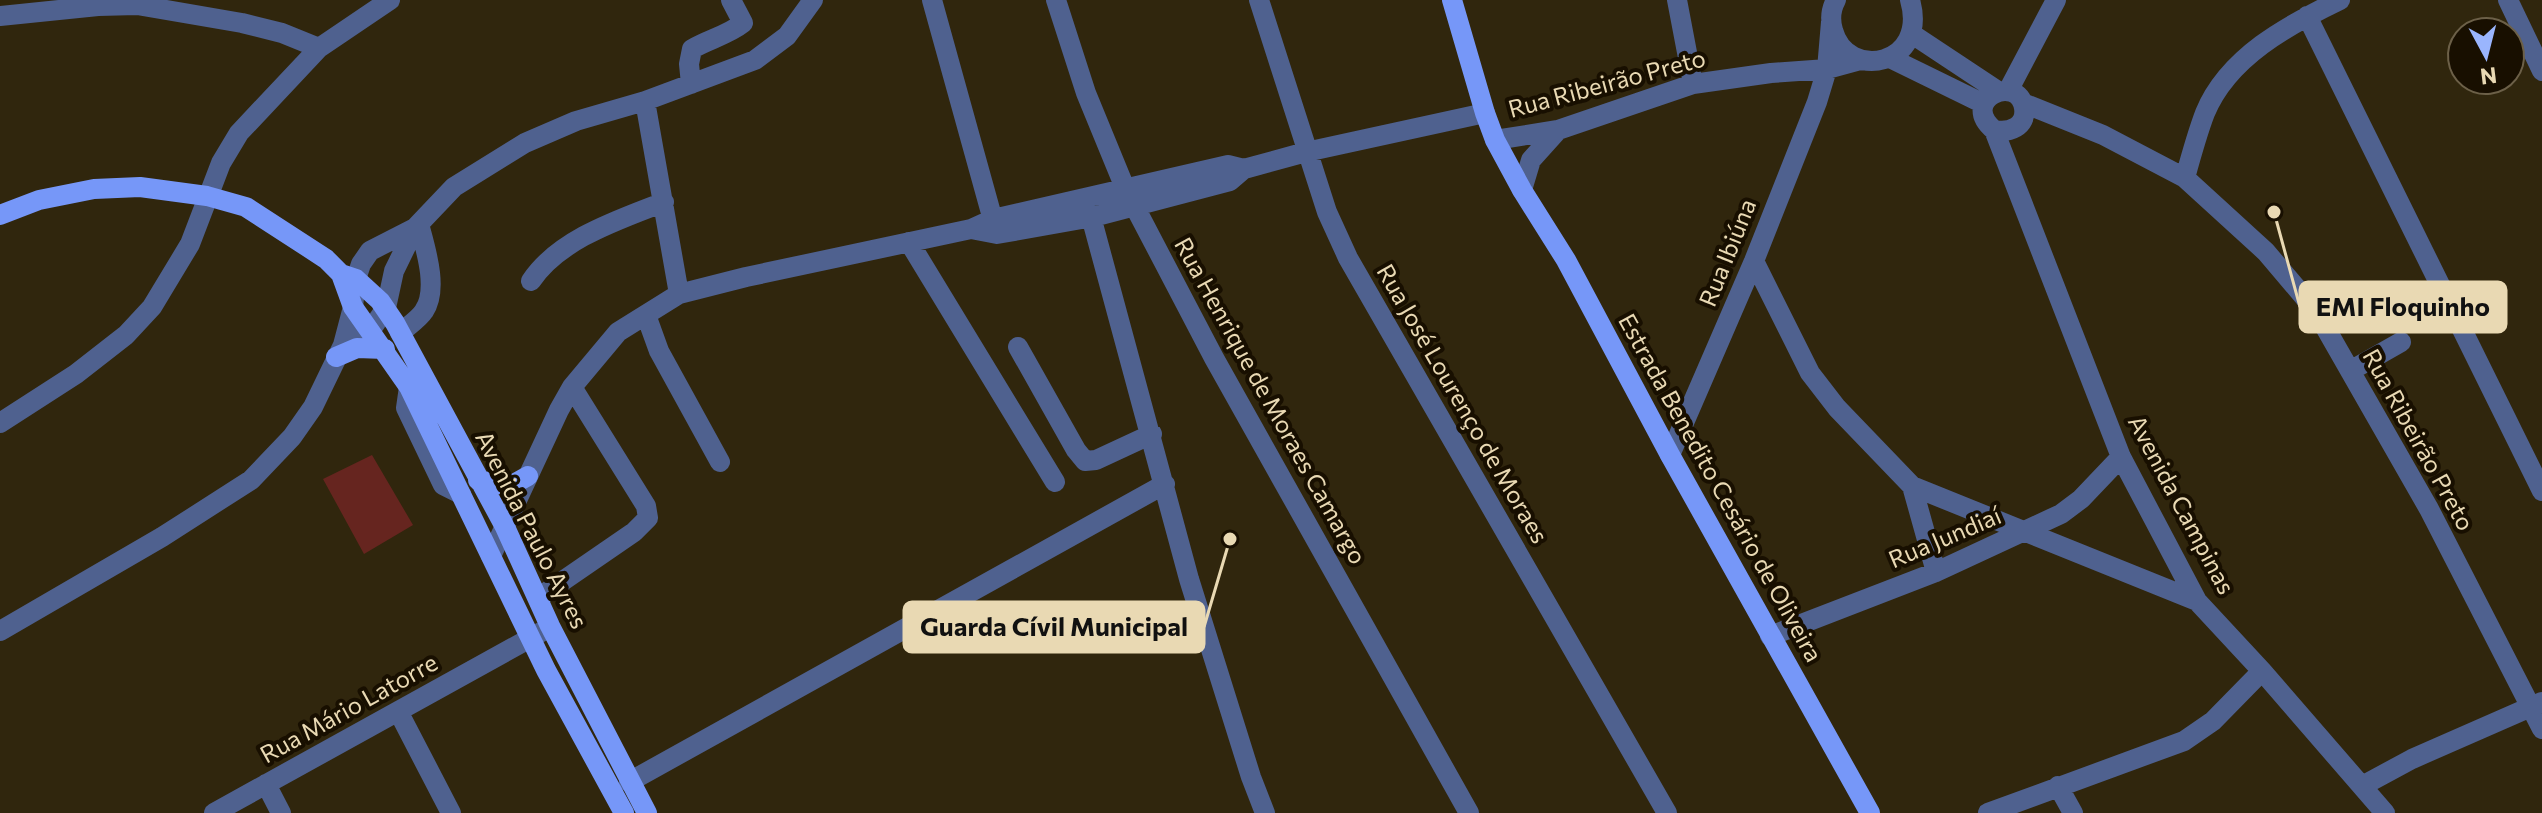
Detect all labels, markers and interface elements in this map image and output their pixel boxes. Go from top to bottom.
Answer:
north arrow [2446,16,2526,96]
street label: Rua Ribeirão Preto [1505,42,1709,123]
text: N [2479,62,2498,91]
street label: Rua Ibiúna [1692,194,1761,310]
street label: Rua Henrique de Moraes Camargo [1169,232,1373,569]
street label: Rua José Lourenço de Moraes [1371,259,1555,548]
callout: EMI Floquinho [2300,282,2506,332]
text: EMI Floquinho [2316,290,2490,321]
street label: Estrada Benedito Cesário de Oliveira [1613,308,1829,666]
street label: Rua Ribeirão Preto [2357,343,2481,535]
street label: Avenida Campinas [2123,410,2242,599]
street label: Avenida Paulo Ayres [470,426,595,633]
street label: Rua Jundiaí [1884,500,2006,573]
callout: Guarda Cívil Municipal [904,602,1204,652]
text: Guarda Cívil Municipal [920,610,1188,641]
street label: Rua Mário Latorre [255,647,442,768]

